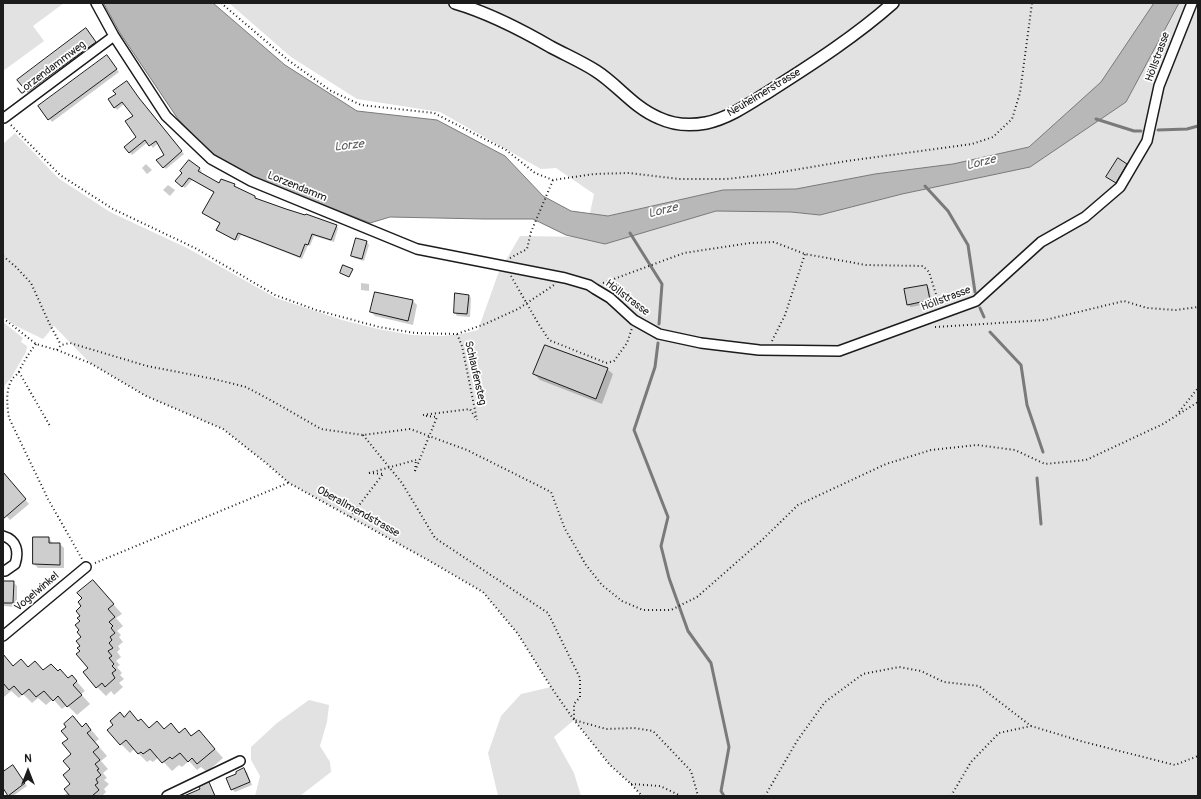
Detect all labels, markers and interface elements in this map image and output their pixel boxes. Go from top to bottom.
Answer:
street label: Höllstrasse [1143,30,1173,84]
street label: Lorzendammweg [15,38,89,98]
street label: Neuheimerstrasse [725,66,803,120]
water label: Lorze [333,137,365,155]
water label: Lorze [965,152,997,174]
street label: Lorzendamm [265,169,329,205]
water label: Lorze [647,200,679,222]
street label: Höllstrasse [602,277,652,319]
street label: Höllstrasse [919,284,973,314]
street label: Schlaufensteg [461,340,489,406]
street label: Oberallmendstrasse [314,484,402,540]
street label: Vogelwinkel [12,570,62,614]
north arrow [8,751,48,791]
text: N [24,752,32,765]

